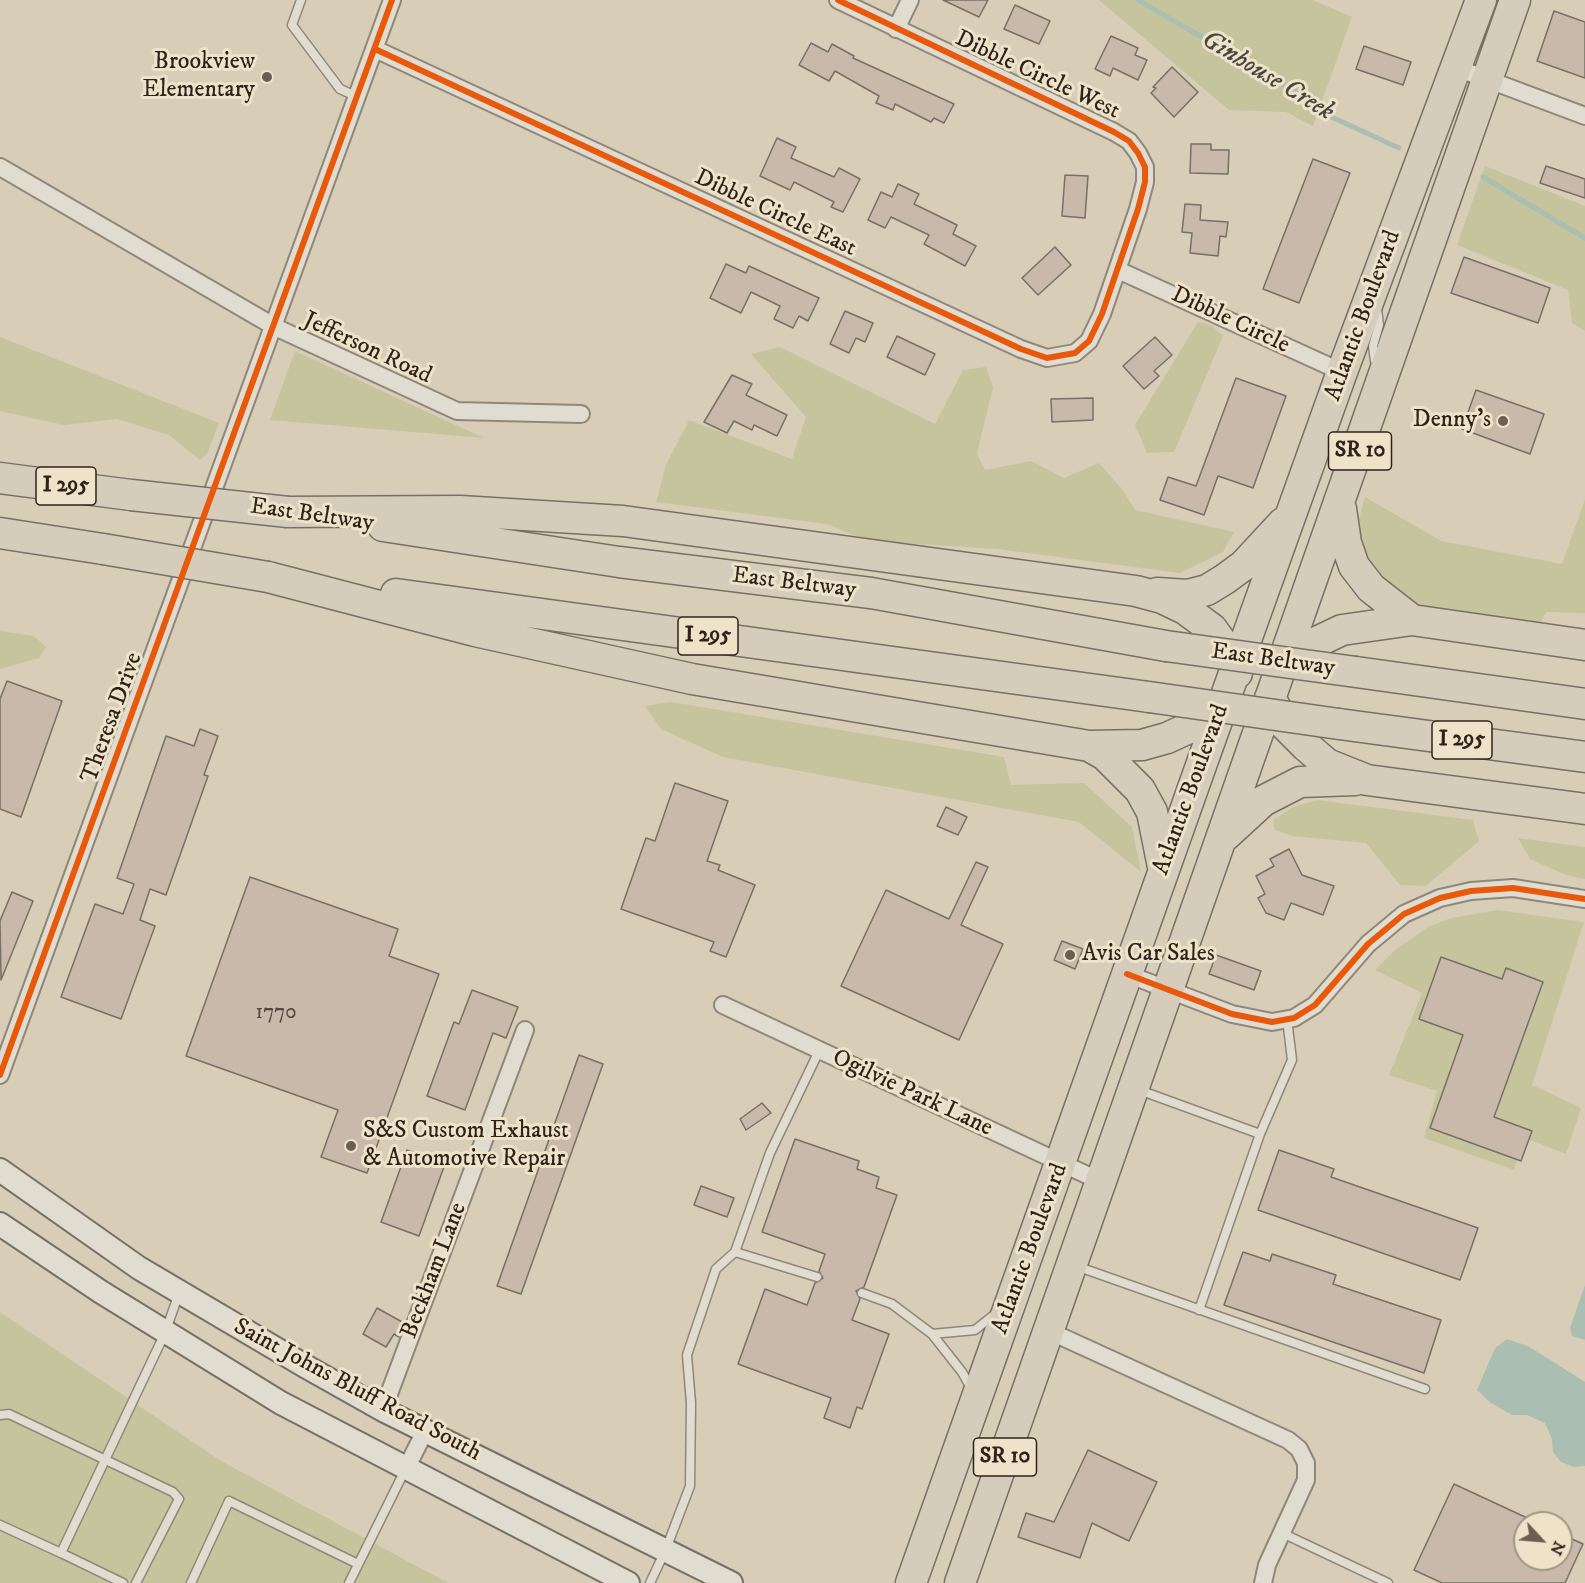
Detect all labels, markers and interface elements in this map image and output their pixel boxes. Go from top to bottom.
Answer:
street label: Dibble Circle West [950,25,1124,127]
water label: Ginhouse Creek [1195,25,1339,129]
place label: Brookview Elementary [142,49,255,105]
marker: Brookview Elementary [260,70,274,84]
street label: Dibble Circle East [690,164,860,264]
street label: Atlantic Boulevard [1320,227,1408,405]
street label: Dibble Circle [1166,281,1294,361]
street label: Jefferson Road [298,307,436,391]
place label: Denny's [1413,407,1491,435]
marker: Denny's [1496,414,1510,428]
road number: SR 10 [1328,432,1392,470]
road number: I 295 [36,467,96,505]
street label: East Beltway [248,493,376,539]
street label: East Beltway [730,562,858,606]
road number: I 295 [678,617,738,655]
street label: East Beltway [1209,638,1337,684]
street label: Theresa Drive [76,649,150,787]
street label: Atlantic Boulevard [1148,701,1236,879]
road number: I 295 [1432,721,1492,759]
place label: Avis Car Sales [1082,941,1215,969]
marker: Avis Car Sales [1063,948,1077,962]
house number: 1770 [255,1001,297,1027]
street label: Ogilvie Park Lane [827,1044,997,1144]
place label: S&S Custom Exhaust & Automotive Repair [363,1118,569,1174]
marker: S&S Custom Exhaust & Automotive Repair [344,1139,358,1153]
street label: Atlantic Boulevard [987,1160,1075,1338]
street label: Beckham Lane [396,1199,474,1343]
street label: Saint Johns Bluff Road South [228,1313,486,1469]
road number: SR 10 [974,1438,1036,1476]
north arrow [1513,1511,1573,1571]
text: N [1546,1538,1569,1558]

